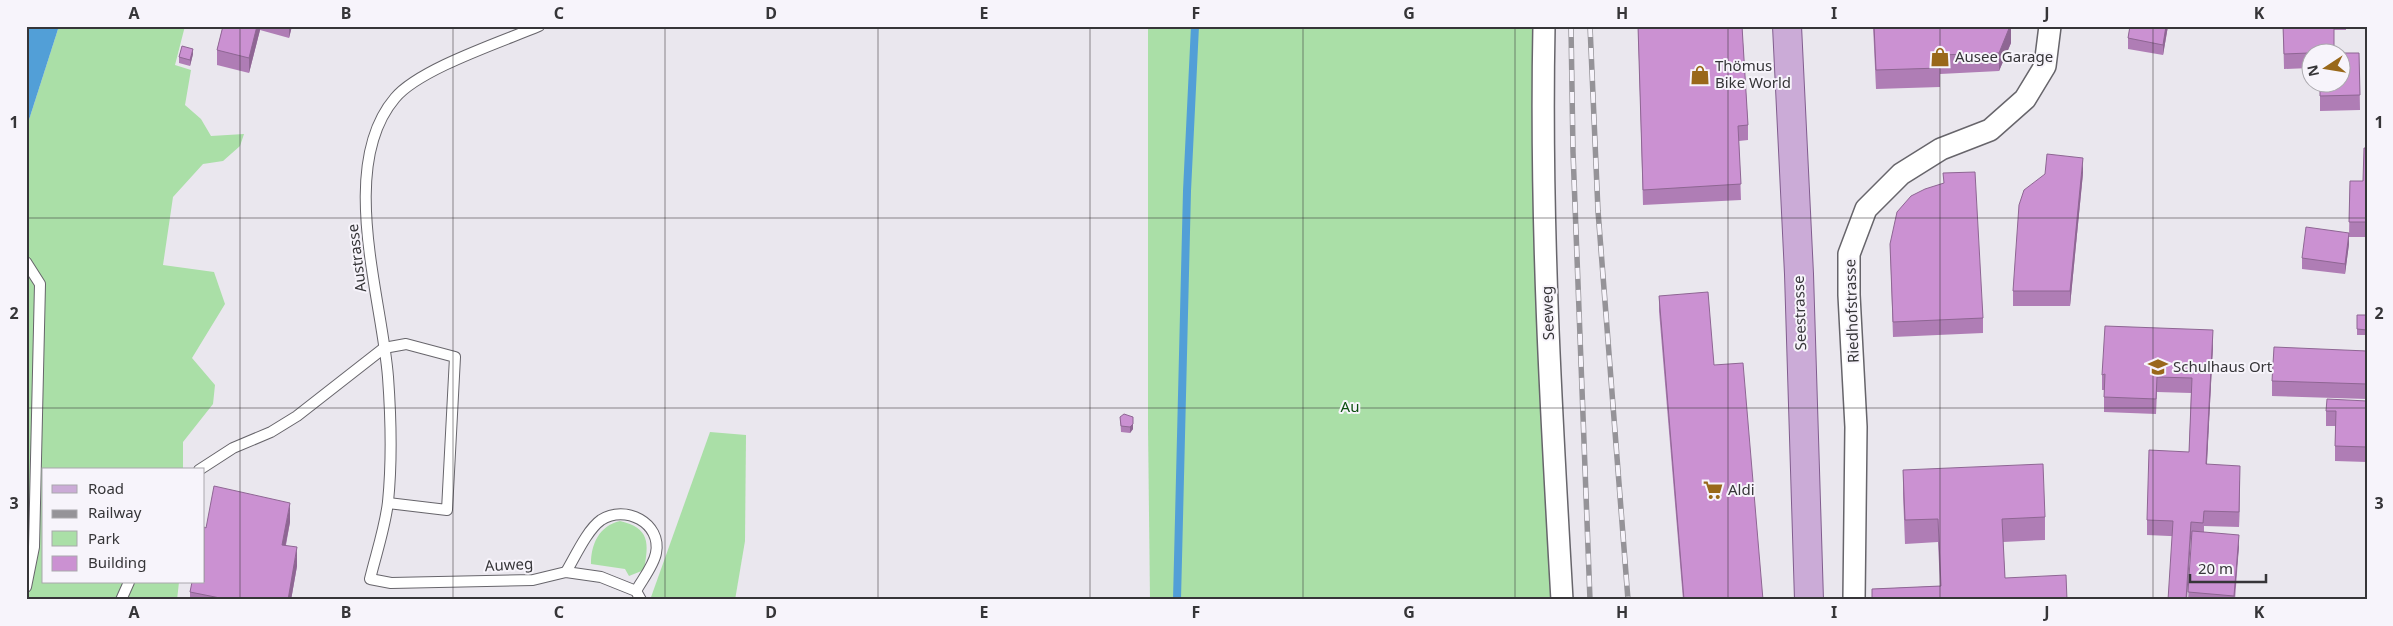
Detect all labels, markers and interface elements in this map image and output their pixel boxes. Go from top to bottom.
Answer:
text: A [128,2,140,24]
text: B [341,2,351,24]
text: C [554,2,564,24]
text: D [765,2,777,24]
text: E [980,2,989,24]
text: F [1192,2,1200,24]
text: G [1403,2,1415,24]
text: H [1616,2,1628,24]
text: I [1831,2,1837,24]
text: J [2042,2,2050,24]
text: K [2254,2,2265,24]
north arrow [2300,42,2350,92]
shop icon: Ausee Garage [1929,46,1951,68]
place label: Ausee Garage [1955,46,2053,66]
place label: Thömus Bike World [1715,55,1791,92]
text: N [2302,63,2323,78]
shop icon: Thömus Bike World [1689,64,1711,86]
text: 1 [9,111,19,133]
text: 1 [2374,111,2384,133]
street label: Austrasse [342,223,370,293]
street label: Riedhofstrasse [1839,259,1863,363]
street label: Seestrasse [1788,275,1810,351]
street label: Seeweg [1536,286,1558,341]
text: 2 [9,302,19,324]
text: 2 [2374,302,2384,324]
school or university icon: Schulhaus Ort [2147,356,2169,378]
place label: Schulhaus Ort [2173,356,2273,376]
park label: Au [1341,396,1359,416]
legend [42,468,205,584]
text: Road [88,478,124,498]
supermarket icon: Aldi [1702,479,1724,501]
place label: Aldi [1728,479,1755,499]
text: 3 [9,492,19,514]
text: 3 [2374,492,2384,514]
text: Railway [88,502,142,522]
text: Park [88,528,120,548]
scale bar [2190,551,2267,583]
text: Building [88,552,146,572]
street label: Auweg [484,553,534,575]
text: 20 m [2198,558,2233,578]
text: A [128,601,140,623]
text: B [341,601,351,623]
text: C [554,601,564,623]
text: D [765,601,777,623]
text: E [980,601,989,623]
text: F [1192,601,1200,623]
text: G [1403,601,1415,623]
text: H [1616,601,1628,623]
text: I [1831,601,1837,623]
text: J [2042,601,2050,623]
text: K [2254,601,2265,623]

